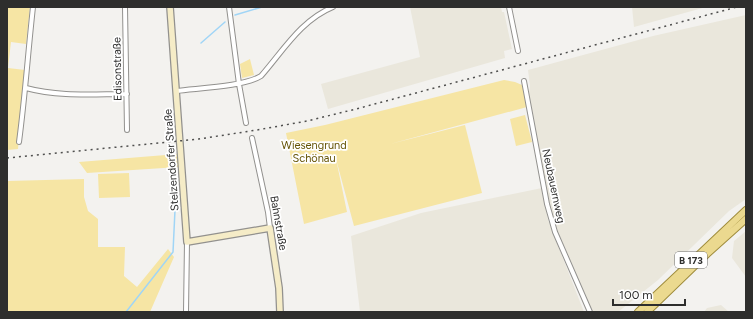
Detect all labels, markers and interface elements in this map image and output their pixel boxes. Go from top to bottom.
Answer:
street label: Edisonstraße [110,37,125,101]
street label: Stelzendorfer Straße [161,108,182,211]
park label: Wiesengrund Schönau [281,139,347,165]
street label: Neubauernweg [539,148,568,224]
street label: Bahnstraße [267,195,290,252]
road number: B 173 [675,252,707,268]
scale bar [613,281,685,307]
text: 100 m [619,288,653,302]

